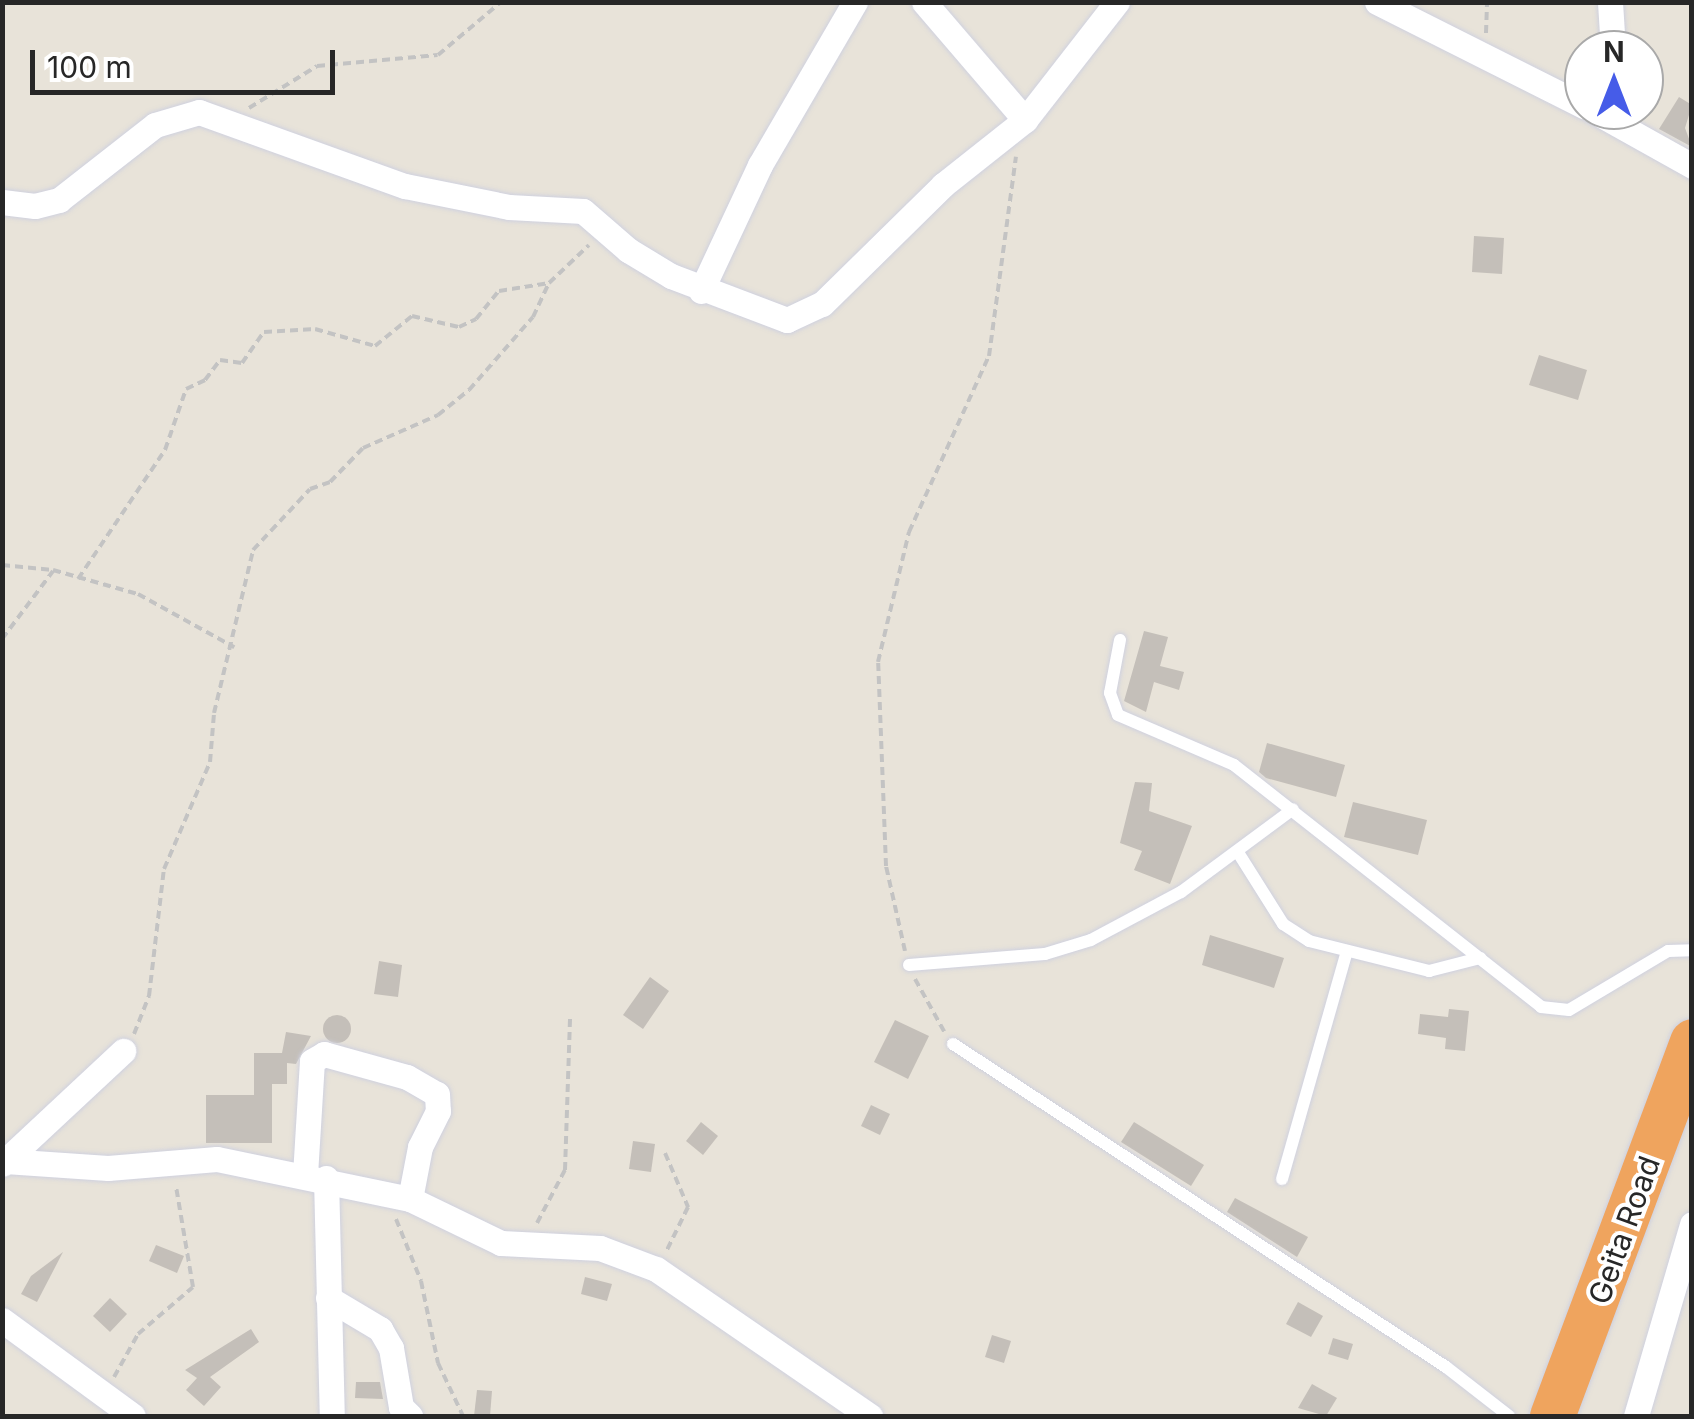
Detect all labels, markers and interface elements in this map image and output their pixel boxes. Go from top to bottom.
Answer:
scale bar [35,30,340,92]
north arrow [1564,30,1664,130]
text: N [1603,35,1625,69]
text: 100 m [47,49,132,85]
street label: Geita Road [1581,1151,1667,1309]

